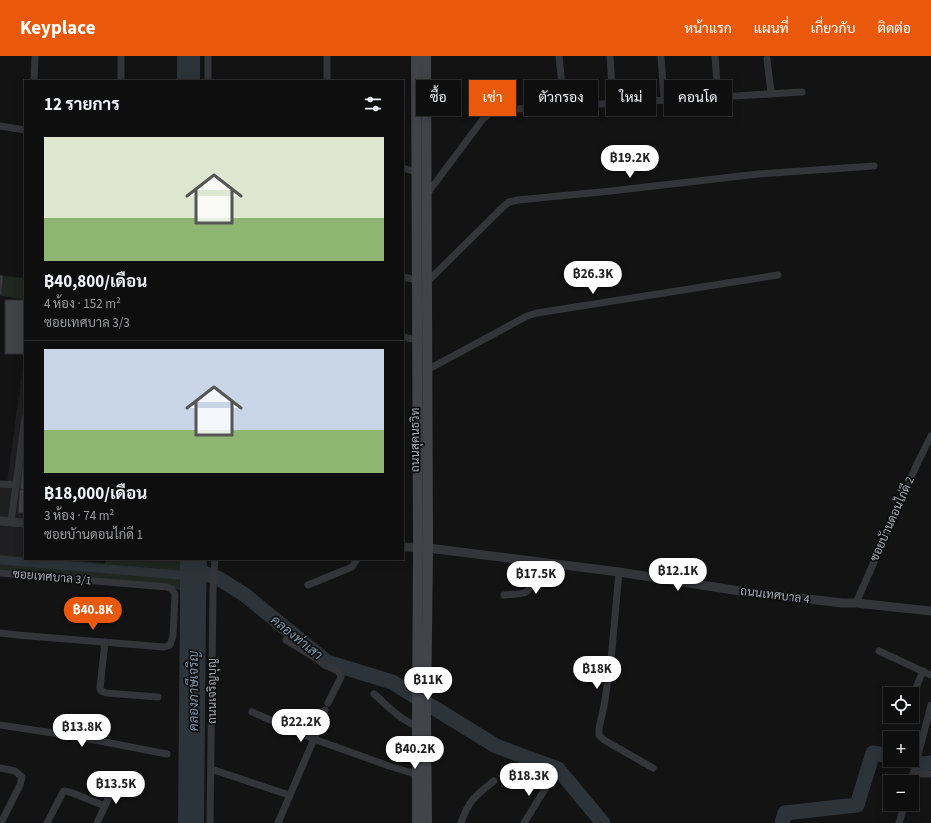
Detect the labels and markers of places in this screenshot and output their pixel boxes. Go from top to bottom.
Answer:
pin: ฿19.2K [597,145,663,179]
pin: ฿26.3K [560,261,626,295]
pin: ฿12.1K [645,558,711,592]
pin: ฿17.5K [503,561,569,595]
pin: ฿40.8K [60,597,126,631]
pin: ฿18K [573,656,621,690]
pin: ฿11K [404,667,452,701]
pin: ฿22.2K [268,709,334,743]
pin: ฿13.8K [49,714,115,748]
pin: ฿40.2K [382,736,448,770]
pin: ฿18.3K [496,763,562,797]
pin: ฿13.5K [83,771,149,805]

